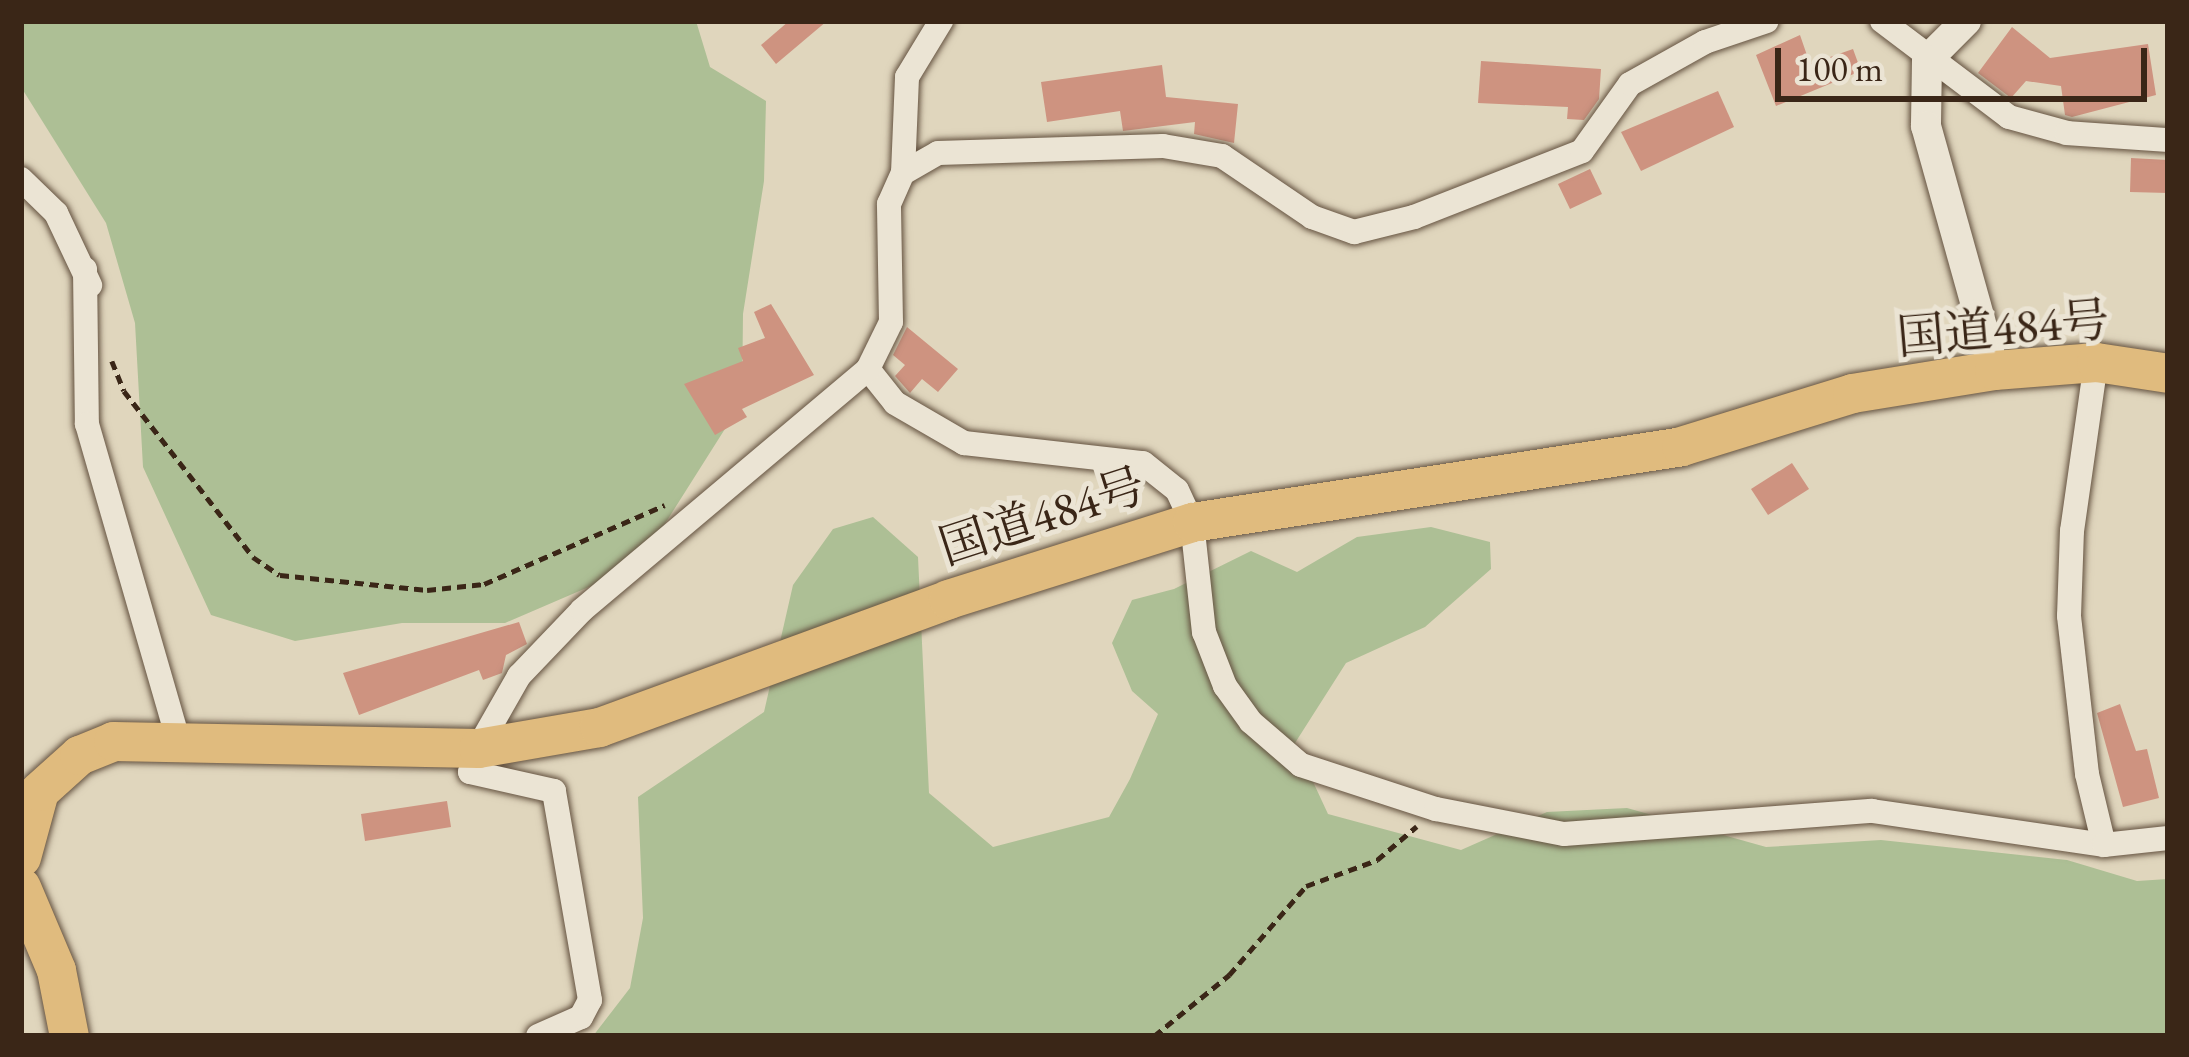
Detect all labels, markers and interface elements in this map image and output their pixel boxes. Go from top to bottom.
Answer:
scale bar [1781,24,2153,98]
text: 100 m [1796,45,1883,92]
street label: 国道484号 [1894,290,2112,366]
street label: 国道484号 [932,456,1152,576]

